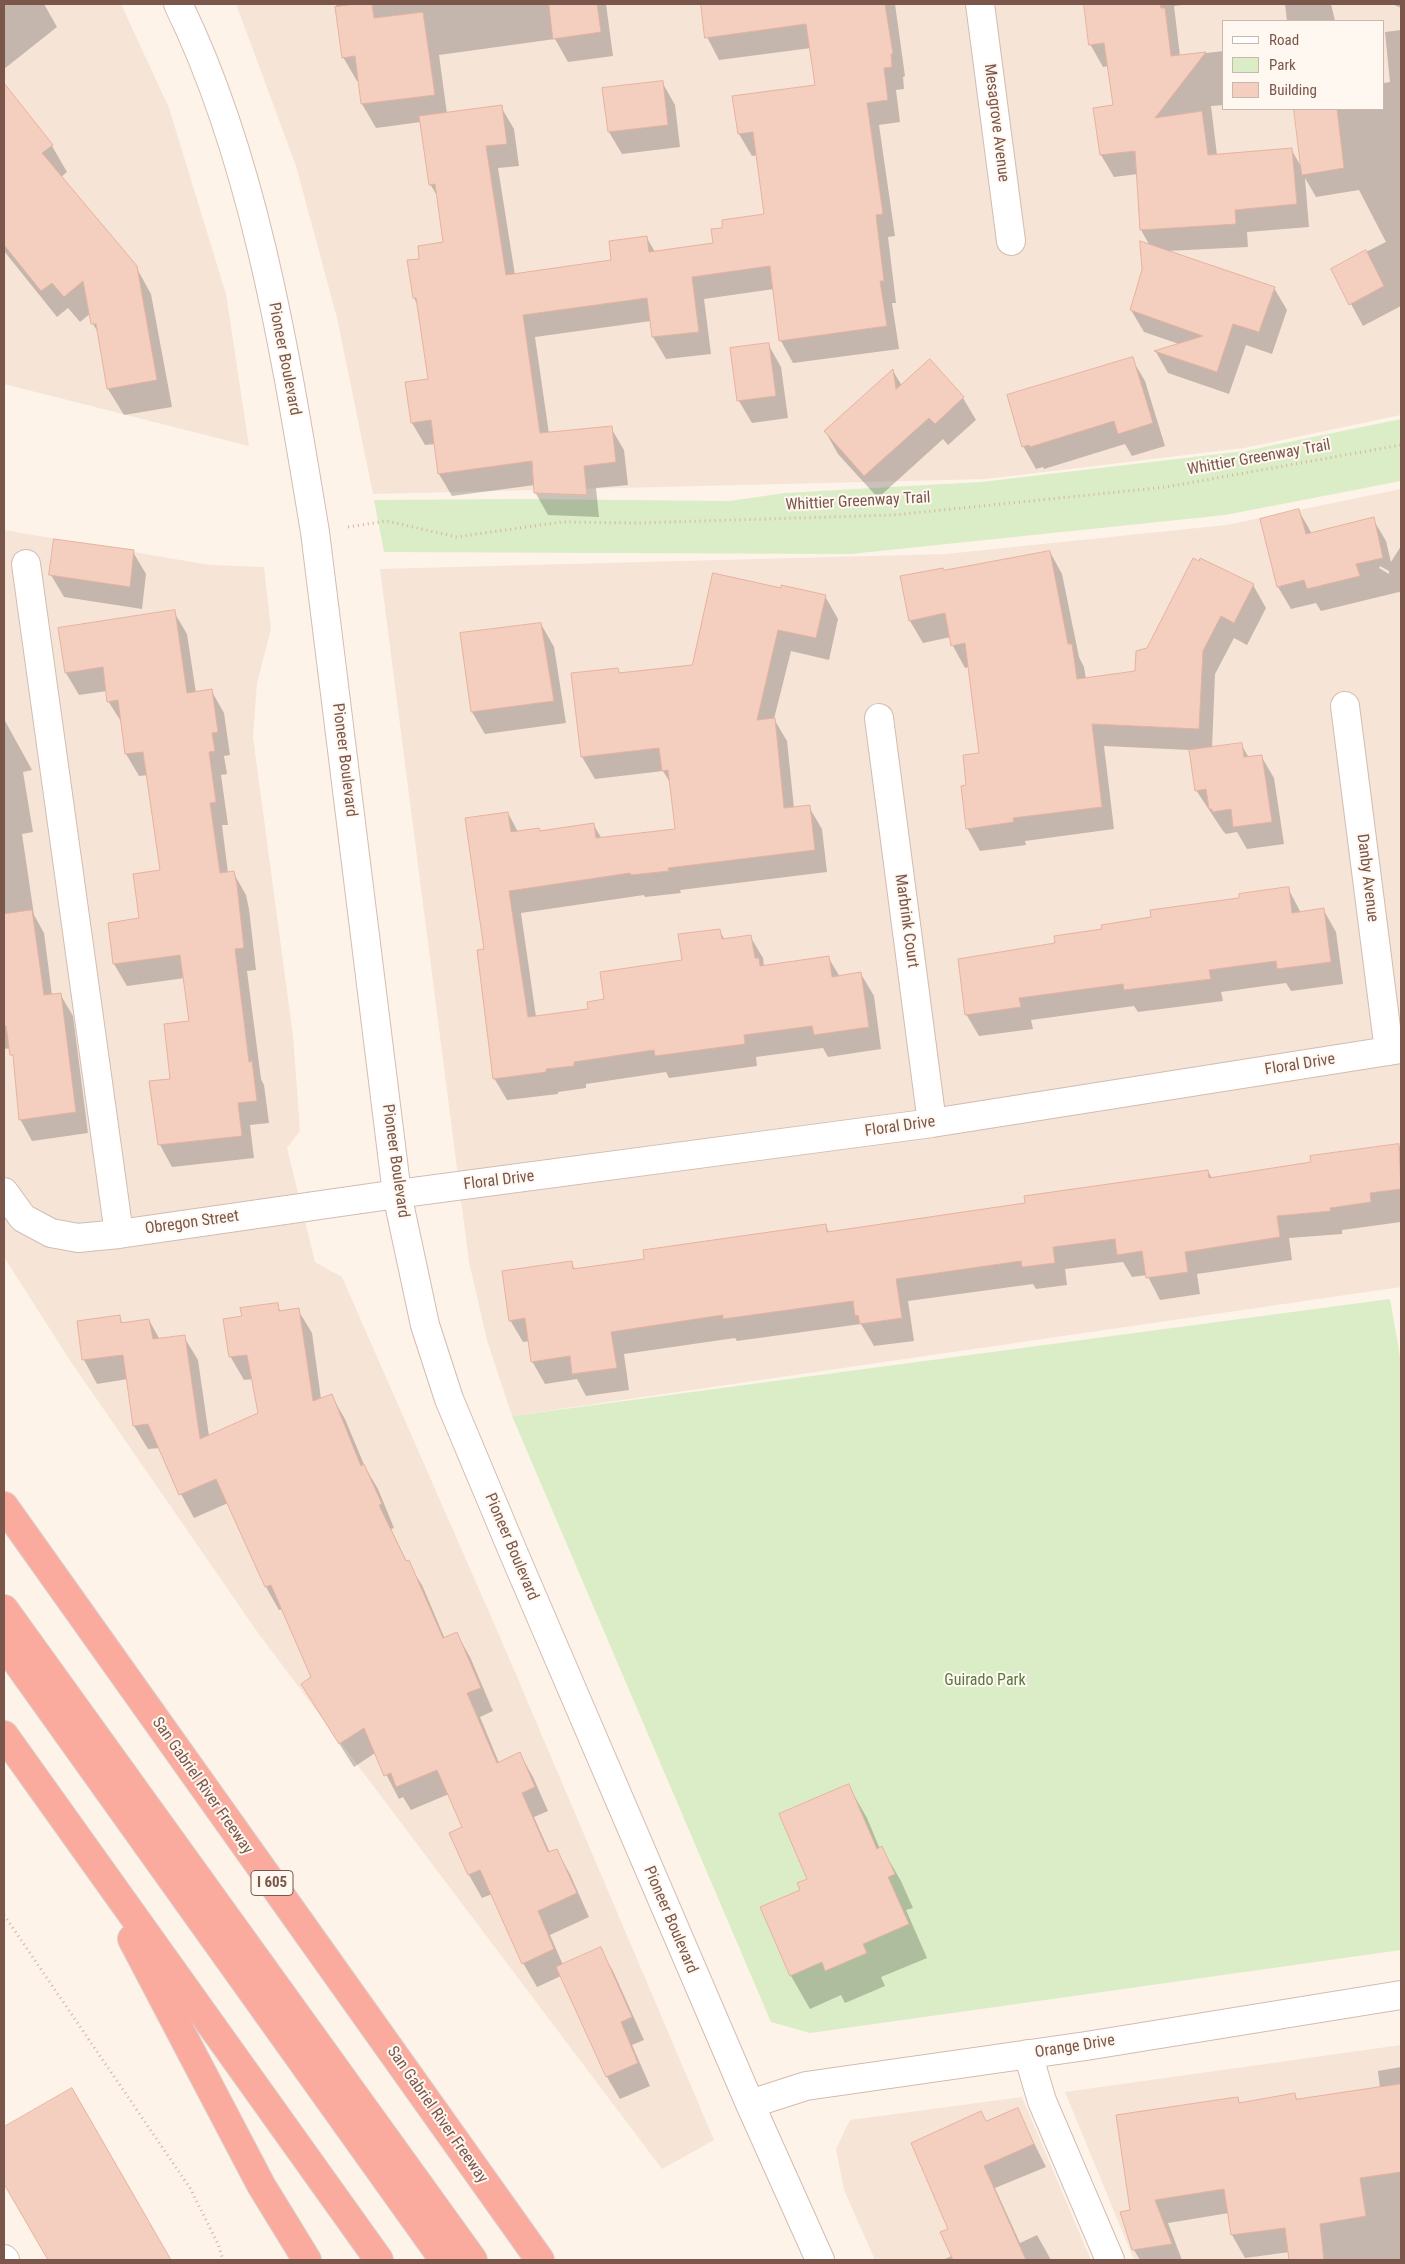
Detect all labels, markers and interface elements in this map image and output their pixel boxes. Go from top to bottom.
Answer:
legend [1222,20,1385,110]
text: Road [1269,31,1299,49]
text: Park [1269,56,1296,74]
street label: Mesagrove Avenue [979,63,1013,183]
text: Building [1269,81,1317,99]
street label: Pioneer Boulevard [264,301,304,417]
street label: Whittier Greenway Trail [1186,436,1332,480]
street label: Whittier Greenway Trail [785,489,931,515]
street label: Pioneer Boulevard [327,702,361,818]
street label: Danby Avenue [1352,833,1382,923]
street label: Marbrink Court [890,873,922,969]
street label: Floral Drive [1263,1050,1337,1080]
street label: Pioneer Boulevard [378,1103,412,1219]
street label: Floral Drive [864,1113,936,1141]
street label: Floral Drive [463,1167,535,1195]
street label: Obregon Street [144,1207,240,1239]
street label: Pioneer Boulevard [480,1491,542,1603]
park label: Guirado Park [944,1671,1026,1691]
street label: San Gabriel River Freeway [148,1714,256,1858]
street label: Pioneer Boulevard [639,1864,701,1976]
road number: I 605 [251,1870,293,1896]
street label: Orange Drive [1034,2031,1116,2063]
street label: San Gabriel River Freeway [383,2043,491,2187]

